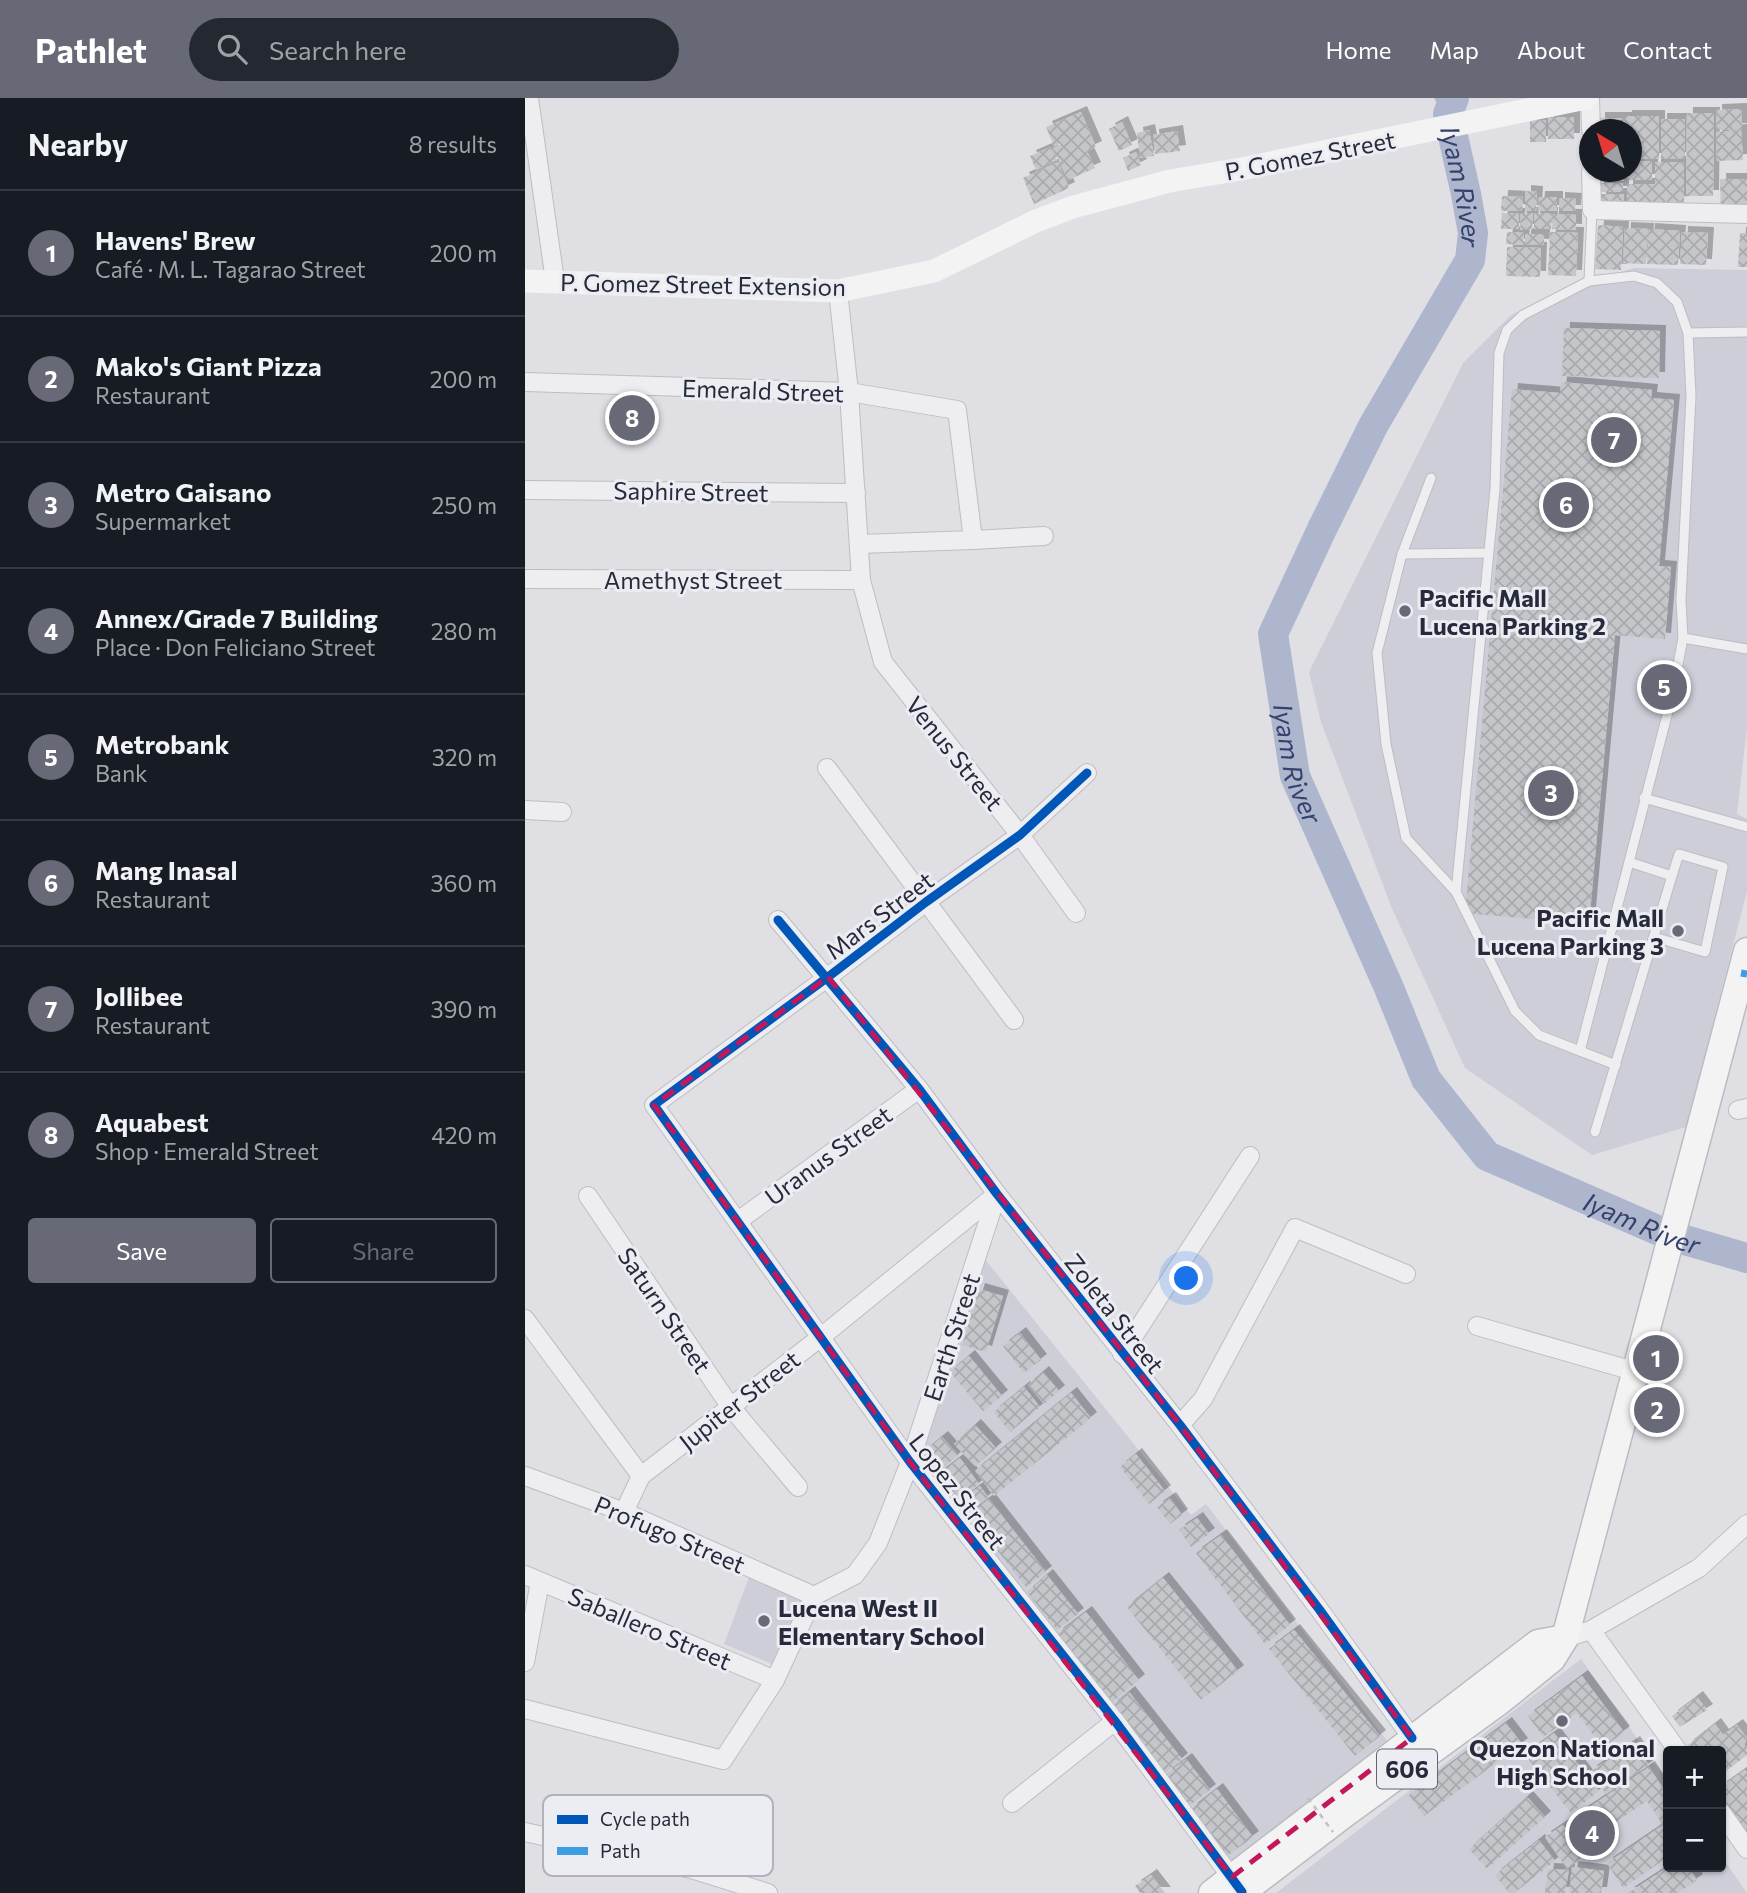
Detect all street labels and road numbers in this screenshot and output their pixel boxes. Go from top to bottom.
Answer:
street label: P. Gomez Street [1222,124,1398,186]
street label: P. Gomez Street Extension [560,267,846,301]
street label: Emerald Street [681,373,845,407]
street label: Saphire Street [613,475,769,507]
street label: Amethyst Street [604,565,783,594]
street label: Venus Street [900,690,1010,816]
street label: Mars Street [819,865,939,965]
street label: Uranus Street [759,1099,897,1211]
street label: Saturn Street [612,1242,718,1379]
street label: Zoleta Street [1059,1247,1171,1379]
street label: Earth Street [917,1269,985,1404]
street label: Jupiter Street [673,1344,805,1456]
street label: Lopez Street [904,1427,1012,1555]
street label: Profugo Street [590,1489,750,1579]
street label: Saballero Street [564,1581,736,1675]
road number: 606 [1377,1750,1437,1788]

